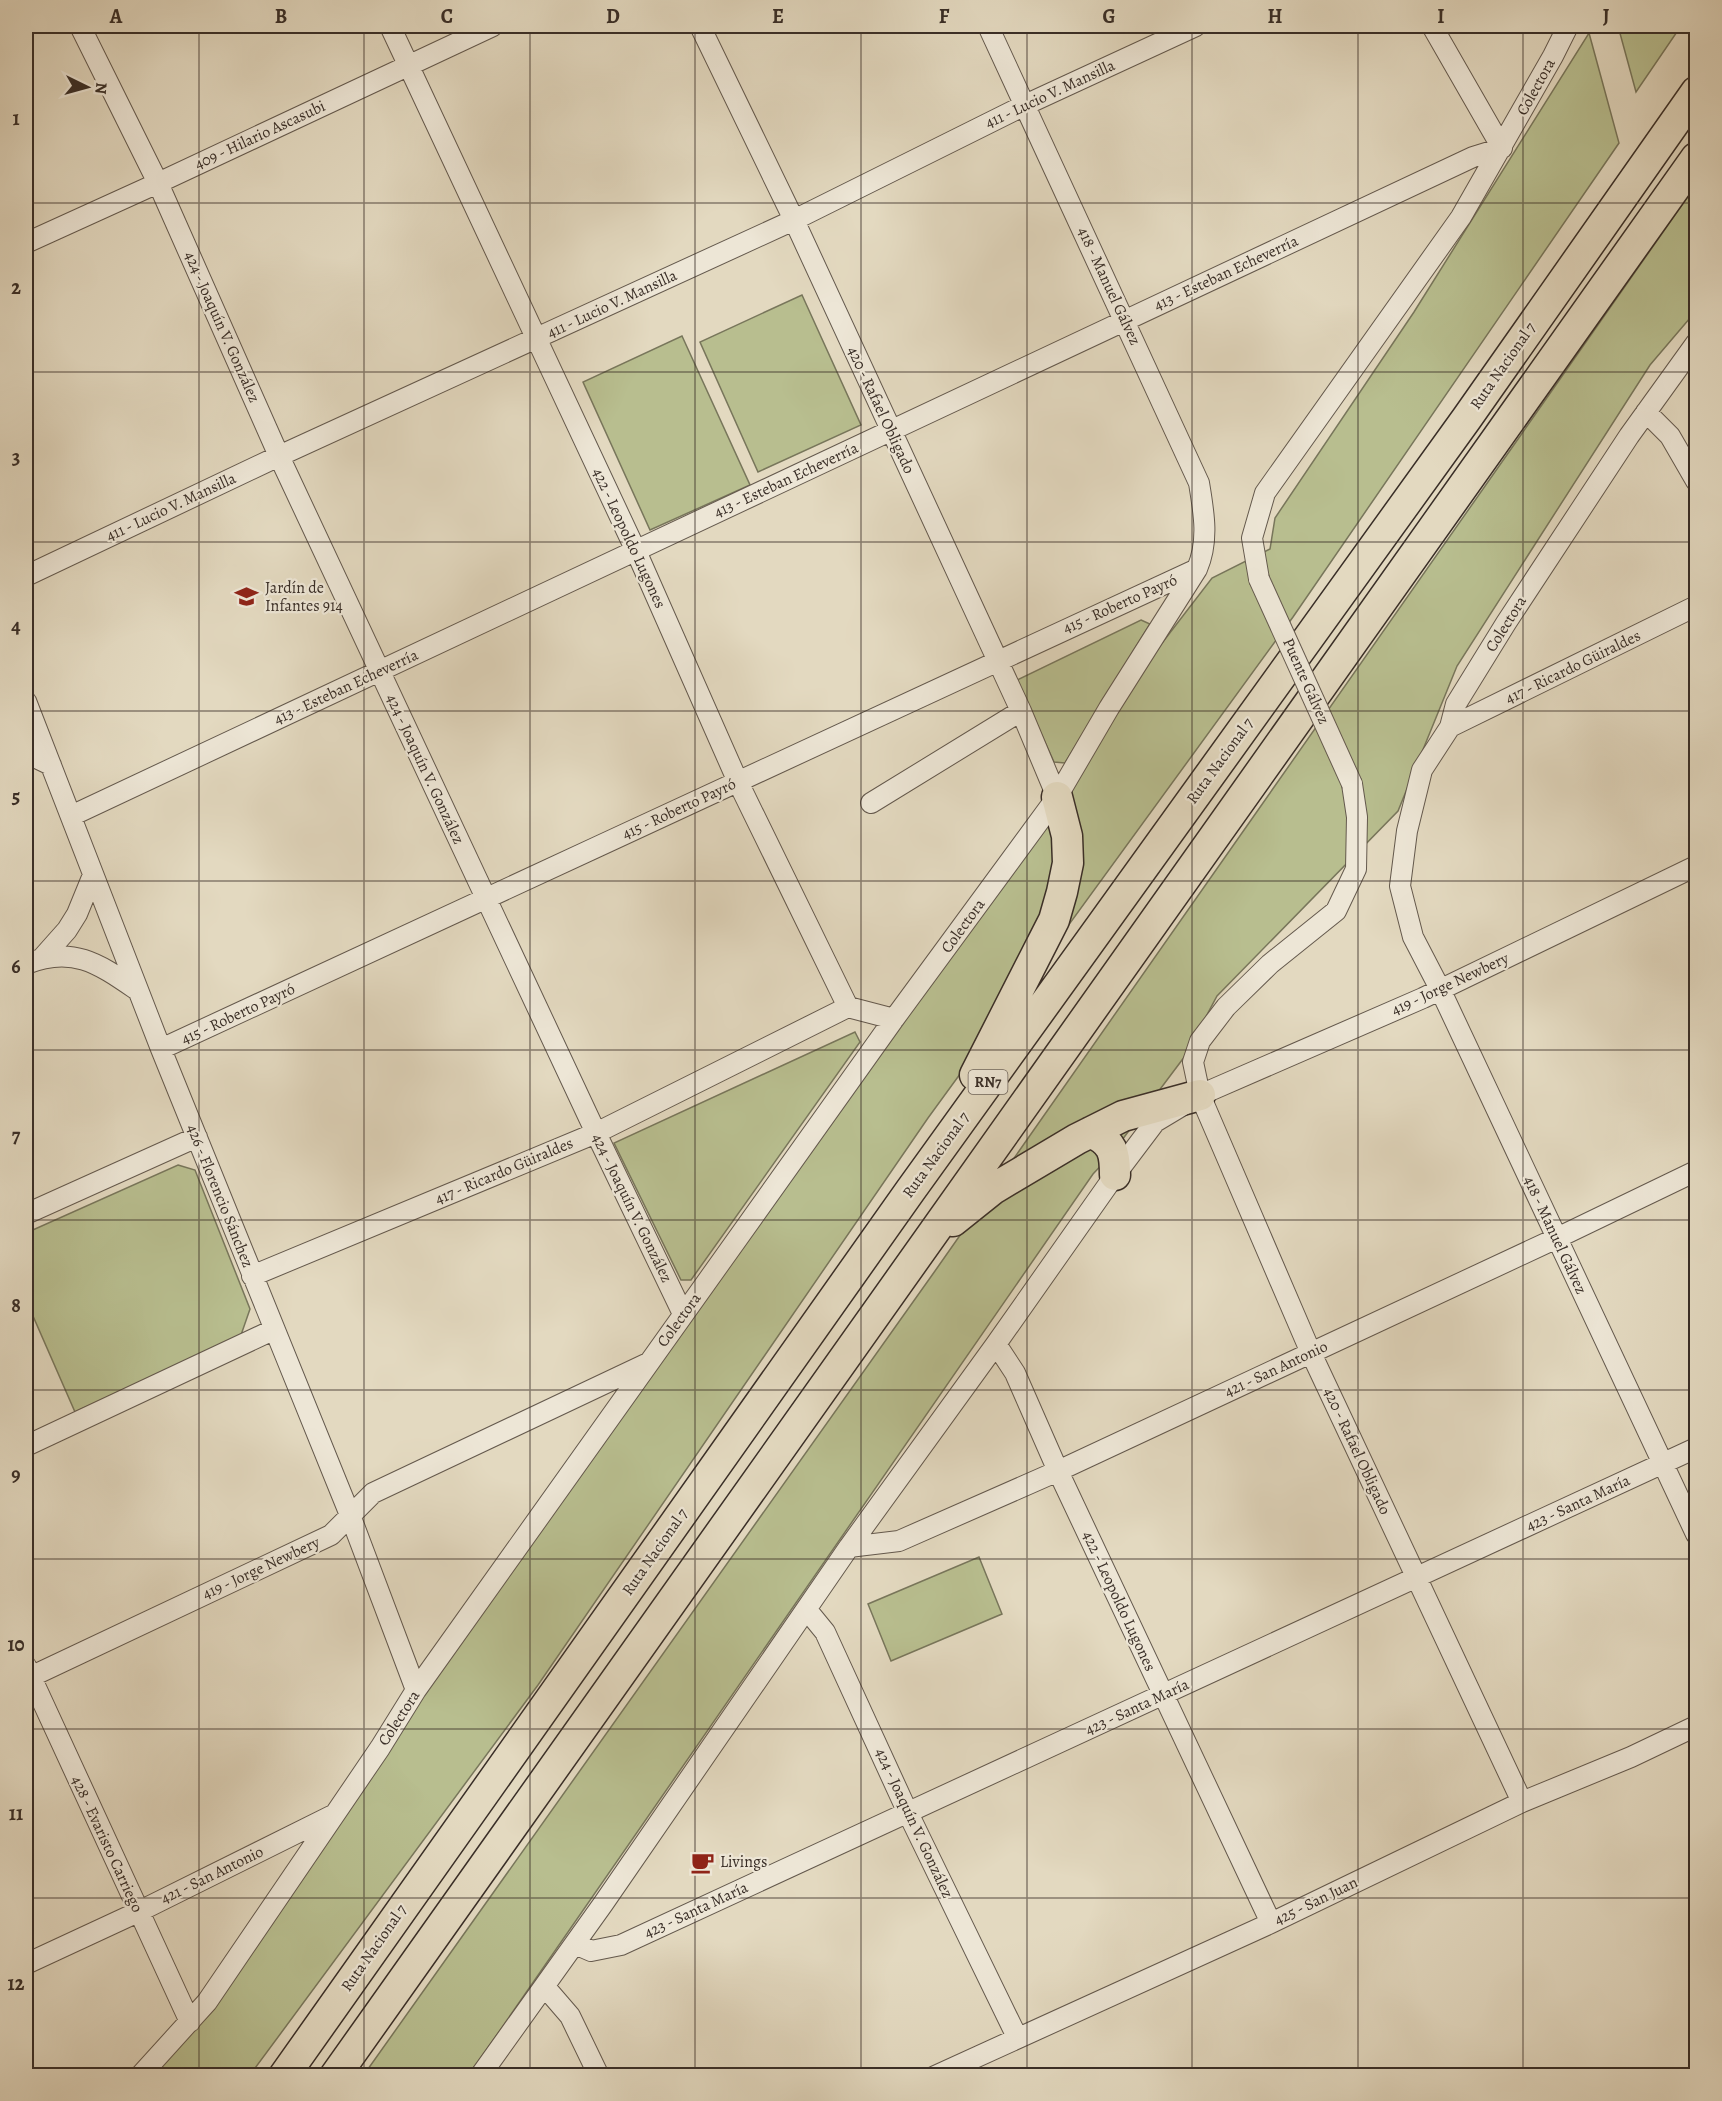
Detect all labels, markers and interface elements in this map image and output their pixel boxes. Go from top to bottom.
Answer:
text: A [109,3,123,30]
text: B [275,3,287,30]
text: C [441,3,453,30]
text: D [606,3,620,30]
text: E [772,3,784,30]
text: F [939,3,950,30]
text: G [1102,3,1116,30]
text: H [1268,3,1283,30]
text: I [1437,3,1445,30]
text: J [1603,3,1610,30]
street label: 411 - Lucio V. Mansilla [982,54,1119,134]
street label: Colectora [1511,54,1561,120]
north arrow [57,57,117,117]
text: N [89,81,112,95]
street label: 409 - Hilario Ascasubi [191,95,329,175]
text: 1 [12,105,20,132]
street label: 418 - Manuel Gálvez [1072,223,1146,349]
street label: 413 - Esteban Echeverría [1150,230,1302,316]
street label: 424 - Joaquín V. González [179,248,265,406]
street label: 411 - Lucio V. Mansilla [544,264,681,344]
text: 2 [11,274,21,301]
street label: Ruta Nacional 7 [1465,318,1541,414]
street label: 420 - Rafael Obligado [842,343,920,477]
street label: 413 - Esteban Echeverría [710,437,862,523]
text: 3 [12,444,20,471]
street label: 422 - Leopoldo Lugones [587,464,671,612]
street label: 411 - Lucio V. Mansilla [103,467,240,547]
street label: 415 - Roberto Payró [1059,569,1181,639]
place label: Jardín de Infantes 914 [265,577,343,617]
school or university icon: Jardín de Infantes 914 [234,584,260,610]
street label: Colectora [1480,591,1532,656]
text: 4 [11,613,21,640]
street label: 417 - Ricardo Güiraldes [1502,625,1644,709]
street label: Puente Gálvez [1277,634,1335,728]
street label: 413 - Esteban Echeverría [270,644,422,730]
street label: 424 - Joaquín V. González [380,690,470,848]
street label: Ruta Nacional 7 [1181,713,1259,809]
street label: 415 - Roberto Payró [619,773,740,845]
text: 5 [12,783,20,810]
street label: Colectora [936,894,990,958]
street label: 419 - Jorge Newbery [1388,947,1513,1021]
text: 6 [11,953,21,980]
street label: 415 - Roberto Payró [178,978,299,1050]
road number: RN7 [968,1070,1008,1094]
street label: Ruta Nacional 7 [897,1107,975,1203]
street label: 426 - Florencio Sánchez [181,1121,259,1271]
text: 7 [12,1122,21,1149]
street label: 424 - Joaquín V. González [586,1130,678,1286]
street label: 417 - Ricardo Güiraldes [432,1132,576,1210]
street label: 418 - Manuel Gálvez [1518,1172,1592,1298]
street label: Colectora [652,1288,706,1352]
text: 8 [11,1292,21,1319]
street label: 421 - San Antonio [1221,1335,1331,1403]
street label: 420 - Rafael Obligado [1318,1384,1396,1518]
text: 9 [11,1461,21,1488]
street label: 423 - Santa María [1522,1469,1634,1537]
street label: Ruta Nacional 7 [617,1504,693,1600]
street label: 422 - Leopoldo Lugones [1077,1527,1161,1675]
street label: 419 - Jorge Newbery [199,1531,324,1605]
text: 10 [7,1631,25,1658]
street label: 423 - Santa María [1081,1673,1193,1741]
street label: Colectora [373,1685,425,1750]
street label: 424 - Joaquín V. González [869,1744,959,1902]
street label: 428 - Evaristo Carriego [66,1772,148,1916]
text: 11 [9,1800,23,1827]
street label: 421 - San Antonio [157,1841,267,1909]
cafe icon: Livings [689,1849,715,1875]
place label: Livings [720,1851,767,1873]
street label: 425 - San Juan [1270,1871,1362,1931]
street label: 423 - Santa María [640,1876,752,1944]
street label: Ruta Nacional 7 [336,1900,412,1996]
text: 12 [8,1970,25,1997]

